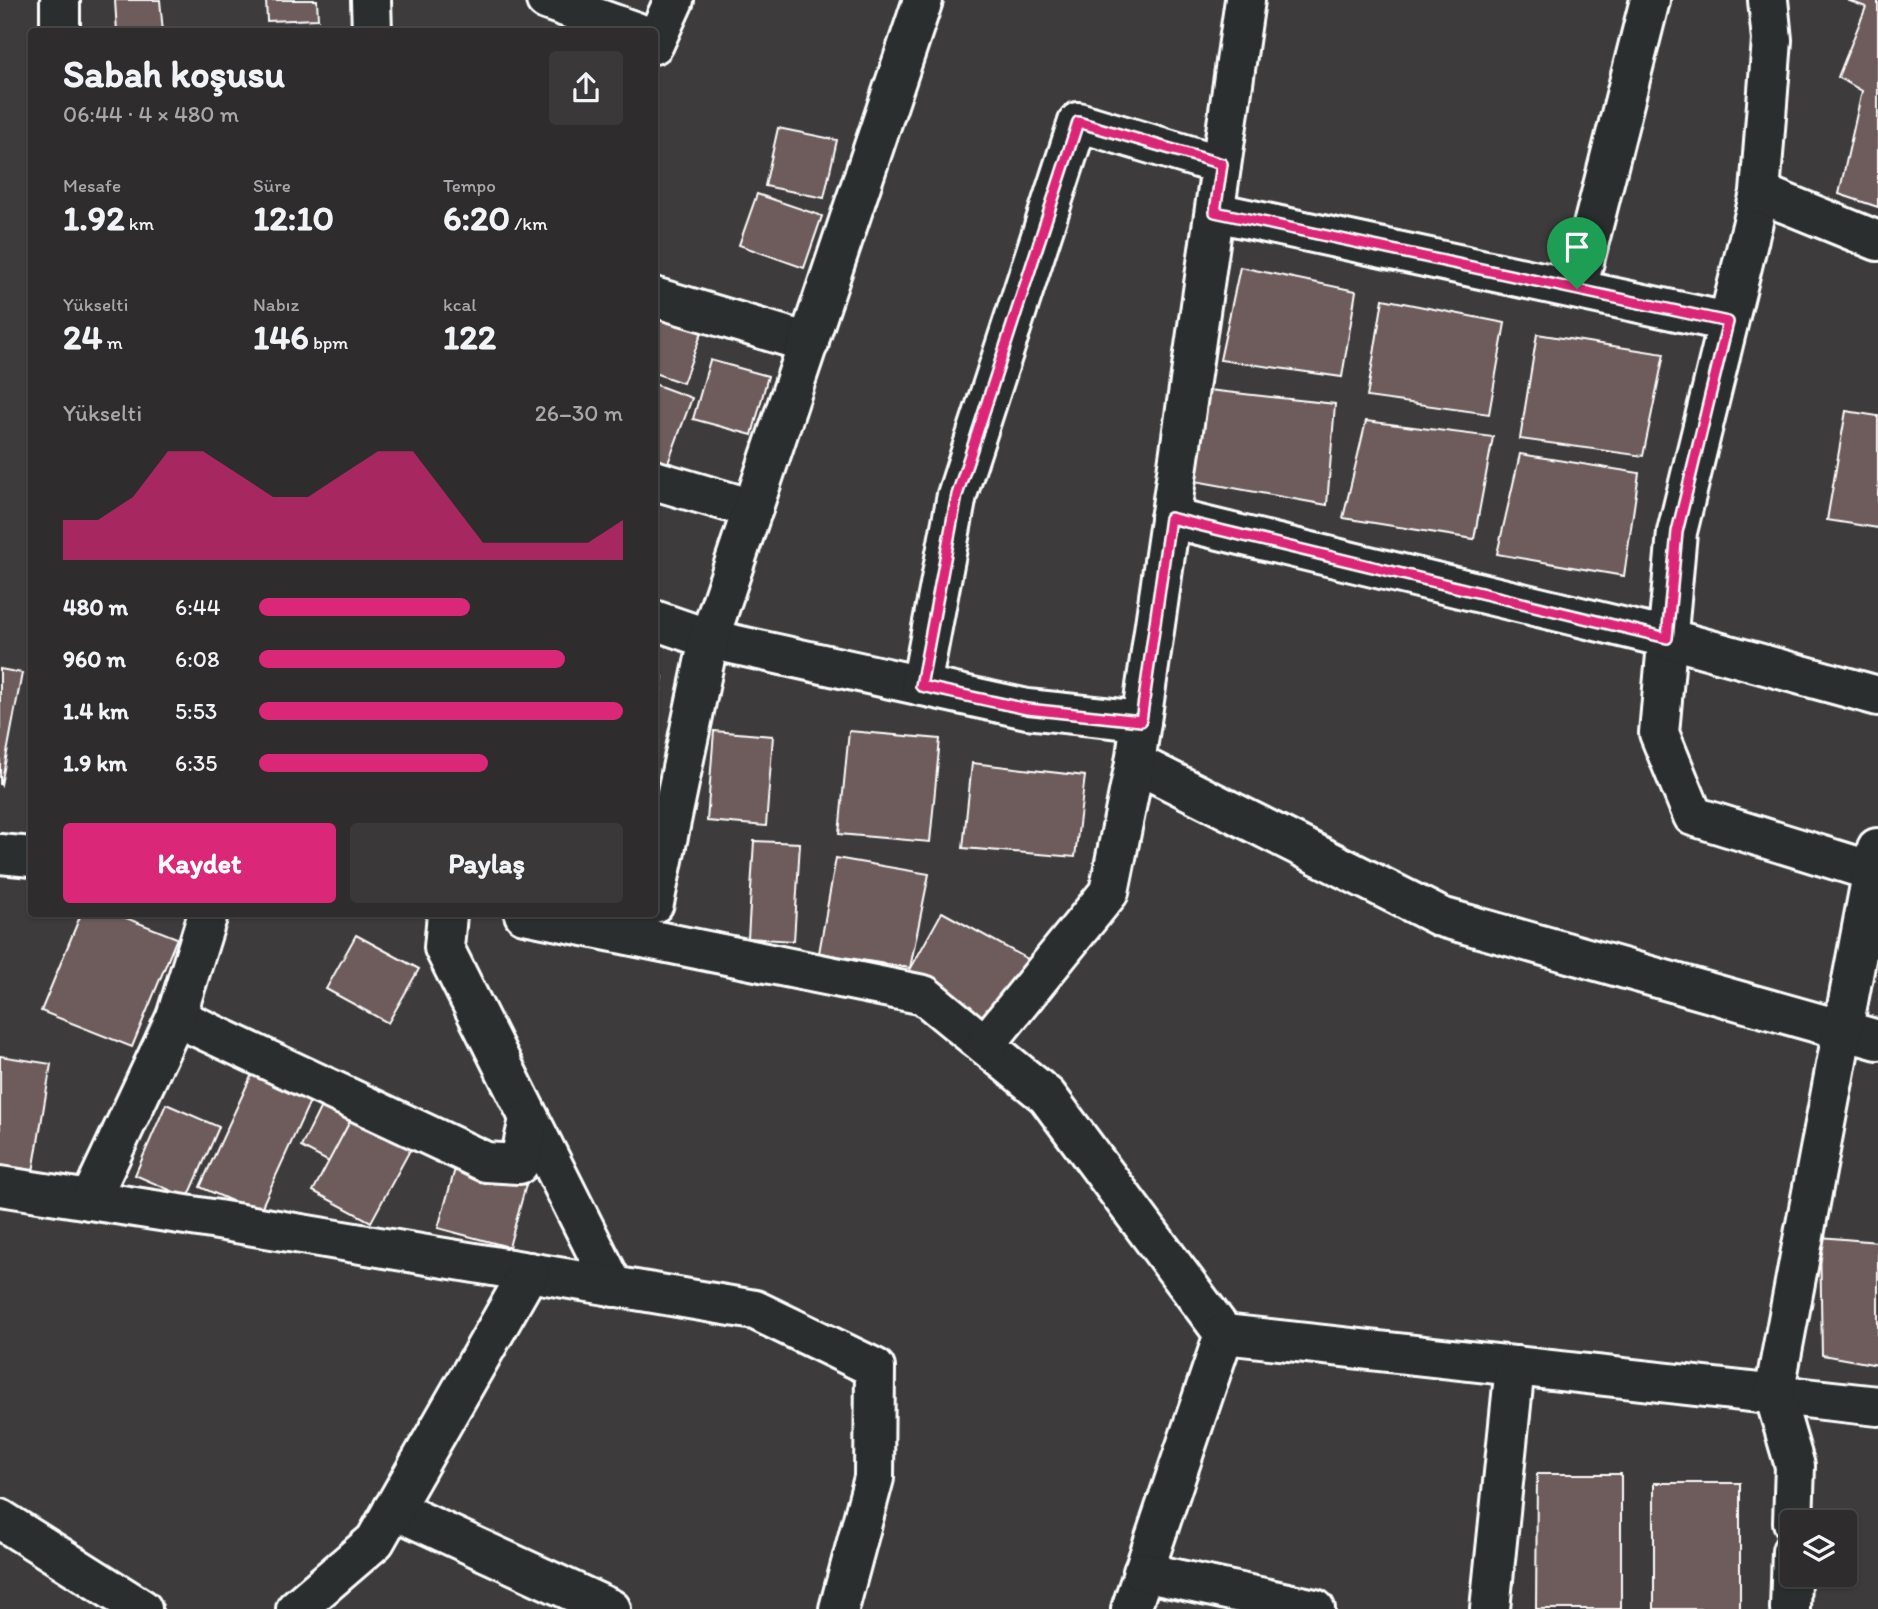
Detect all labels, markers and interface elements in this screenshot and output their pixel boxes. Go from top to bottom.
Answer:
text: Sabah koşusu [63,51,285,97]
button: share [549,51,623,125]
text: 06:44 · 4 × 480 m [63,100,239,128]
text: Mesafe [63,174,121,197]
text: Süre [253,174,291,197]
text: Tempo [443,174,496,197]
text: 1.92 [63,197,125,239]
text: 12:10 [253,197,334,239]
text: 6:20 [443,197,510,239]
text: km [125,212,154,235]
text: /km [510,212,547,235]
pin [1547,217,1607,289]
icon: arrive [1558,228,1596,266]
text: Yükselti [63,293,128,316]
text: Nabız [253,293,299,316]
text: kcal [443,293,477,316]
text: 24 [63,316,102,358]
text: 146 [253,316,309,358]
text: 122 [443,316,496,358]
text: m [102,331,123,354]
text: bpm [309,331,348,354]
text: Yükselti [63,399,142,427]
text: 26–30 m [535,399,623,427]
text: 480 m [63,593,128,621]
text: 6:44 [175,593,220,621]
text: 960 m [63,645,126,673]
text: 6:08 [175,645,220,673]
text: 1.4 km [63,697,129,725]
text: 5:53 [175,697,217,725]
text: 1.9 km [63,749,127,777]
text: 6:35 [175,749,217,777]
button: Kaydet [63,823,336,903]
button: Paylaş [350,823,623,903]
map controls [1780,1510,1857,1587]
button: layers [1780,1510,1857,1587]

